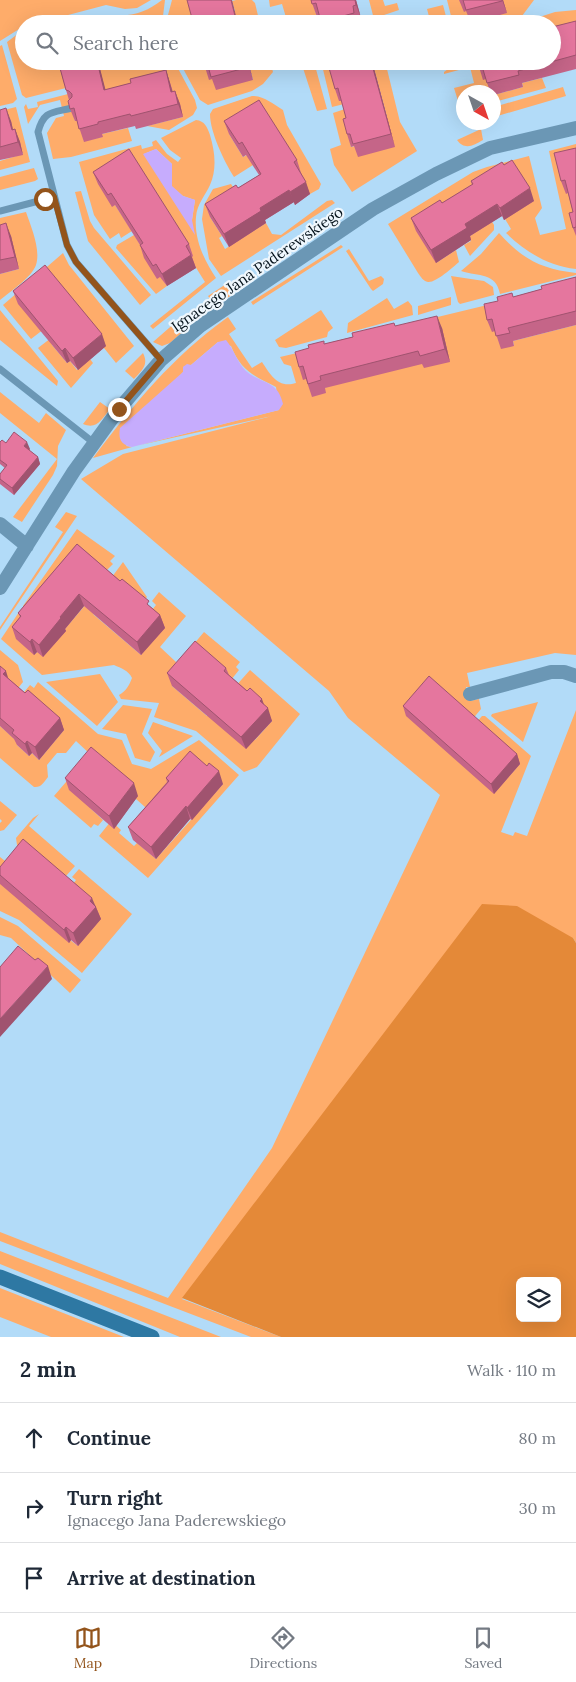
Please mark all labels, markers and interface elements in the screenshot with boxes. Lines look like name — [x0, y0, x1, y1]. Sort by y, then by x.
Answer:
search box — [15, 15, 561, 70]
icon: search — [33, 29, 61, 57]
text: Search here — [73, 31, 179, 55]
north arrow — [456, 85, 501, 130]
route start — [34, 188, 57, 211]
street label: Ignacego Jana Paderewskiego — [167, 202, 347, 336]
route end — [108, 398, 131, 421]
map controls — [516, 1277, 561, 1322]
button: layers — [516, 1277, 561, 1322]
text: 2 min — [20, 1356, 76, 1383]
text: Walk · 110 m — [467, 1360, 556, 1380]
icon: ahead — [20, 1424, 48, 1452]
text: Continue — [67, 1426, 151, 1450]
text: 80 m — [519, 1428, 556, 1448]
text: Turn right — [67, 1486, 163, 1510]
icon: right — [20, 1494, 48, 1522]
text: 30 m — [519, 1498, 556, 1518]
text: Ignacego Jana Paderewskiego — [67, 1510, 286, 1530]
icon: arrive — [20, 1564, 48, 1592]
text: Arrive at destination — [67, 1566, 256, 1590]
tab: Map — [74, 1624, 102, 1672]
tab: Directions — [249, 1624, 317, 1672]
tab: Saved — [464, 1624, 502, 1672]

